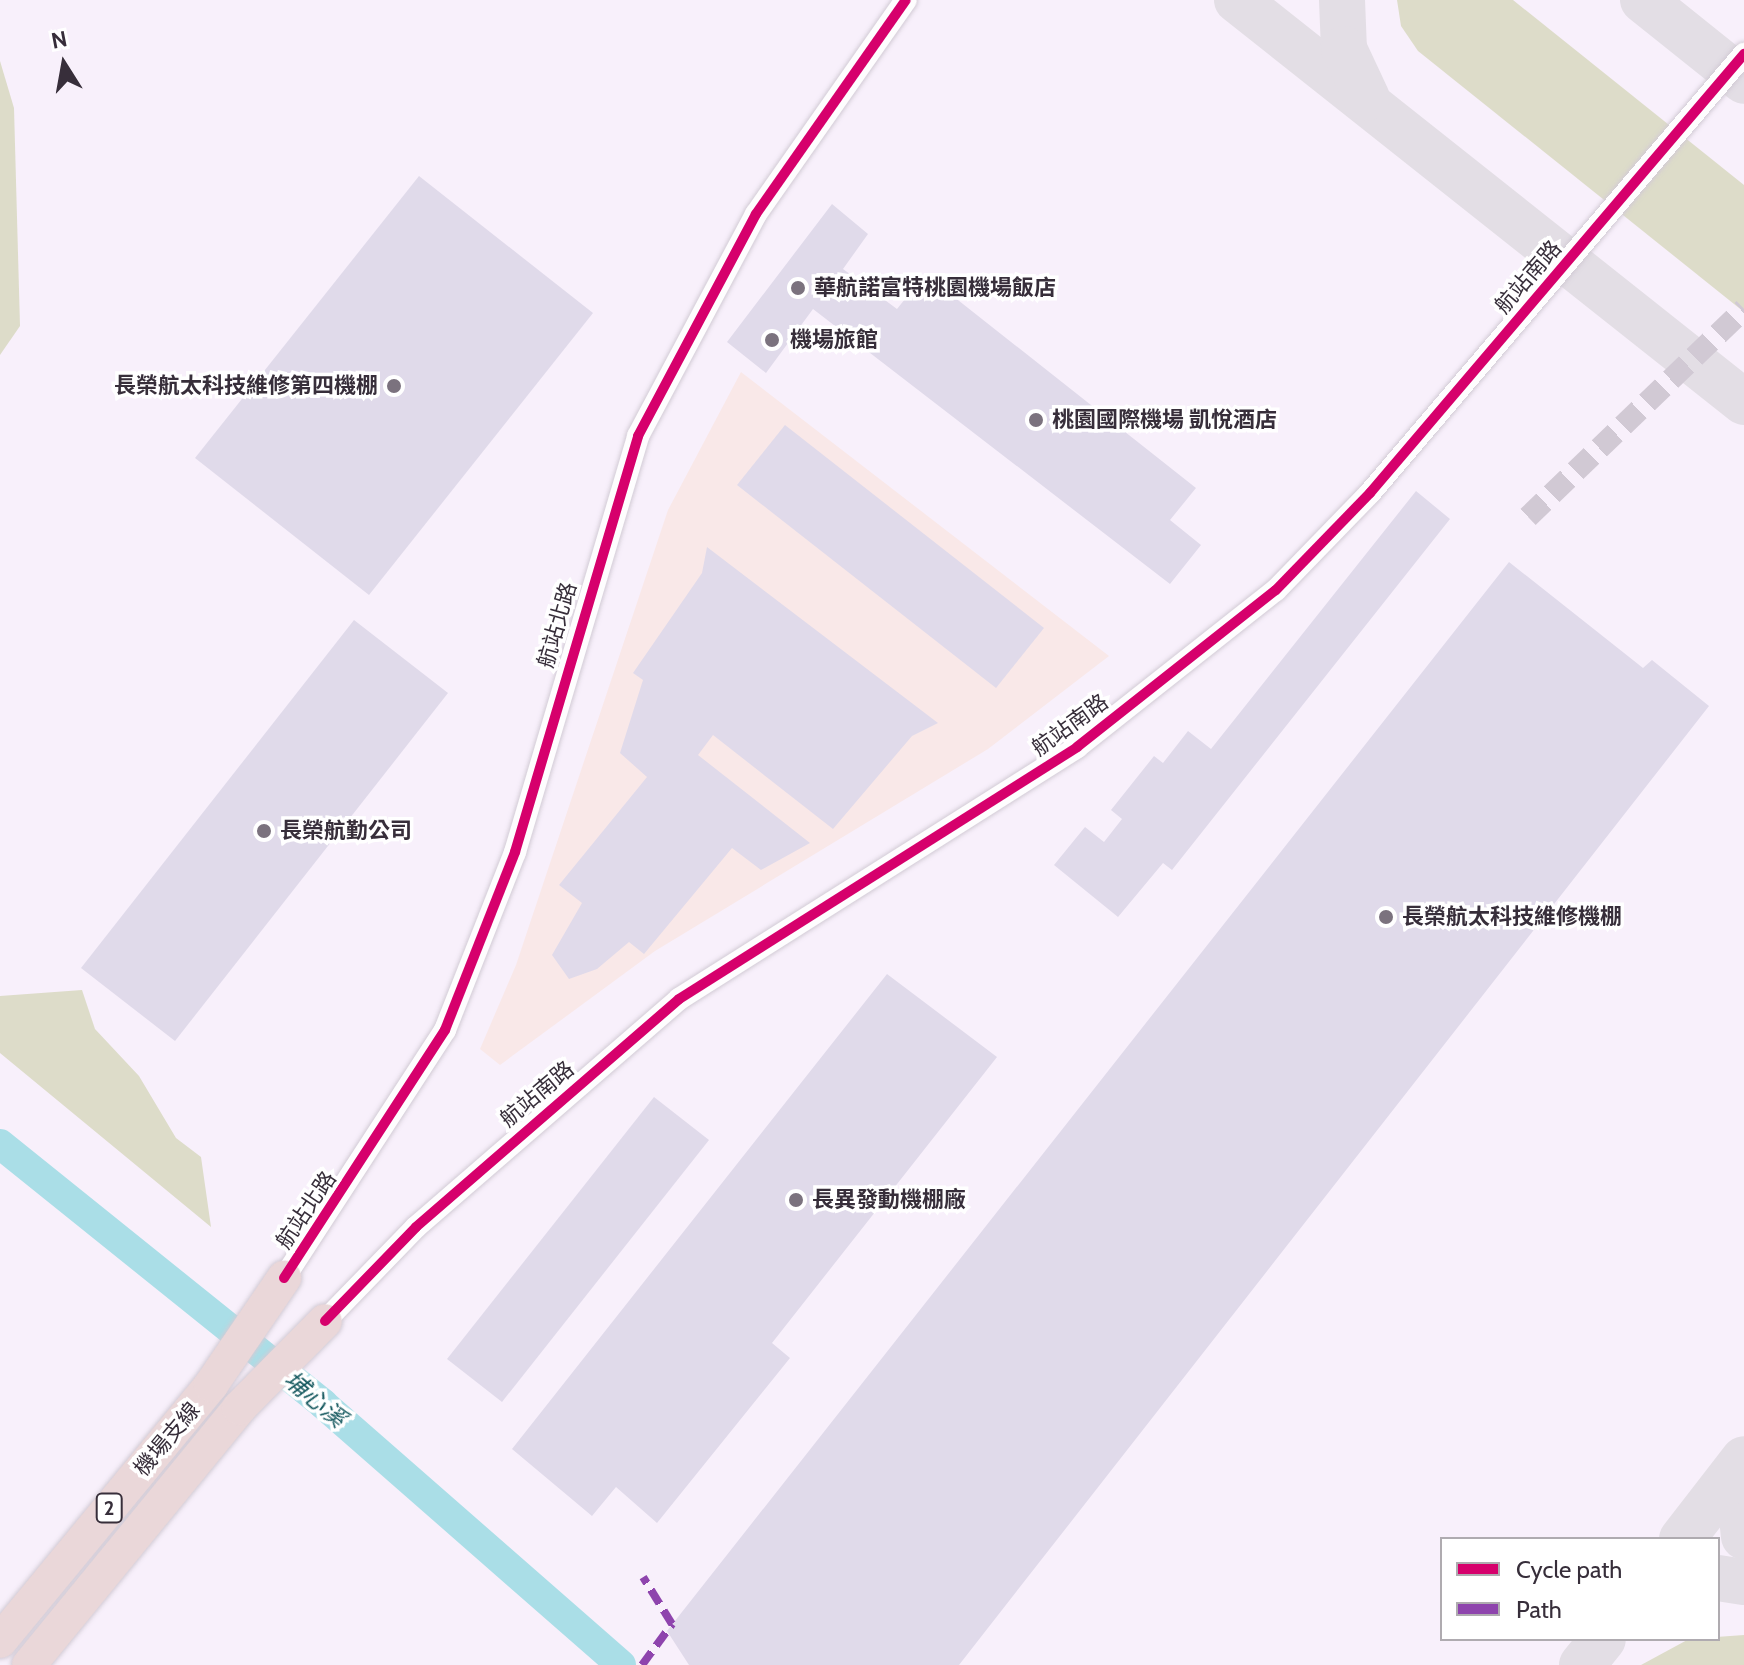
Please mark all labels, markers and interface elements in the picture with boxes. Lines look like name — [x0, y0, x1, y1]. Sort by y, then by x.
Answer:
north arrow — [24, 24, 104, 104]
text: N — [49, 25, 70, 55]
street label: 航站南路 — [1489, 235, 1567, 319]
place label: 華航諾富特桃園機場飯店 — [814, 275, 1056, 301]
marker: 華航諾富特桃園機場飯店 — [789, 279, 807, 297]
place label: 機場旅館 — [790, 327, 878, 353]
marker: 機場旅館 — [761, 329, 783, 351]
place label: 長榮航太科技維修第四機棚 — [114, 373, 378, 399]
marker: 長榮航太科技維修第四機棚 — [385, 377, 403, 395]
place label: 桃園國際機場 凱悅酒店 — [1052, 407, 1277, 433]
marker: 桃園國際機場 凱悅酒店 — [1027, 411, 1045, 429]
street label: 航站北路 — [532, 579, 582, 671]
street label: 航站南路 — [1027, 688, 1113, 762]
place label: 長榮航勤公司 — [280, 818, 412, 844]
marker: 長榮航勤公司 — [255, 822, 273, 840]
place label: 長榮航太科技維修機棚 — [1402, 904, 1622, 930]
marker: 長榮航太科技維修機棚 — [1377, 908, 1395, 926]
street label: 航站南路 — [495, 1056, 579, 1132]
street label: 航站北路 — [270, 1166, 342, 1254]
place label: 長異發動機棚廠 — [812, 1187, 966, 1213]
marker: 長異發動機棚廠 — [787, 1191, 805, 1209]
water label: 埔心溪 — [278, 1365, 352, 1433]
street label: 機場支線 — [129, 1397, 205, 1481]
road number: 2 — [95, 1492, 123, 1524]
legend — [1440, 1537, 1720, 1641]
text: Cycle path — [1516, 1555, 1622, 1584]
text: Path — [1516, 1595, 1562, 1624]

